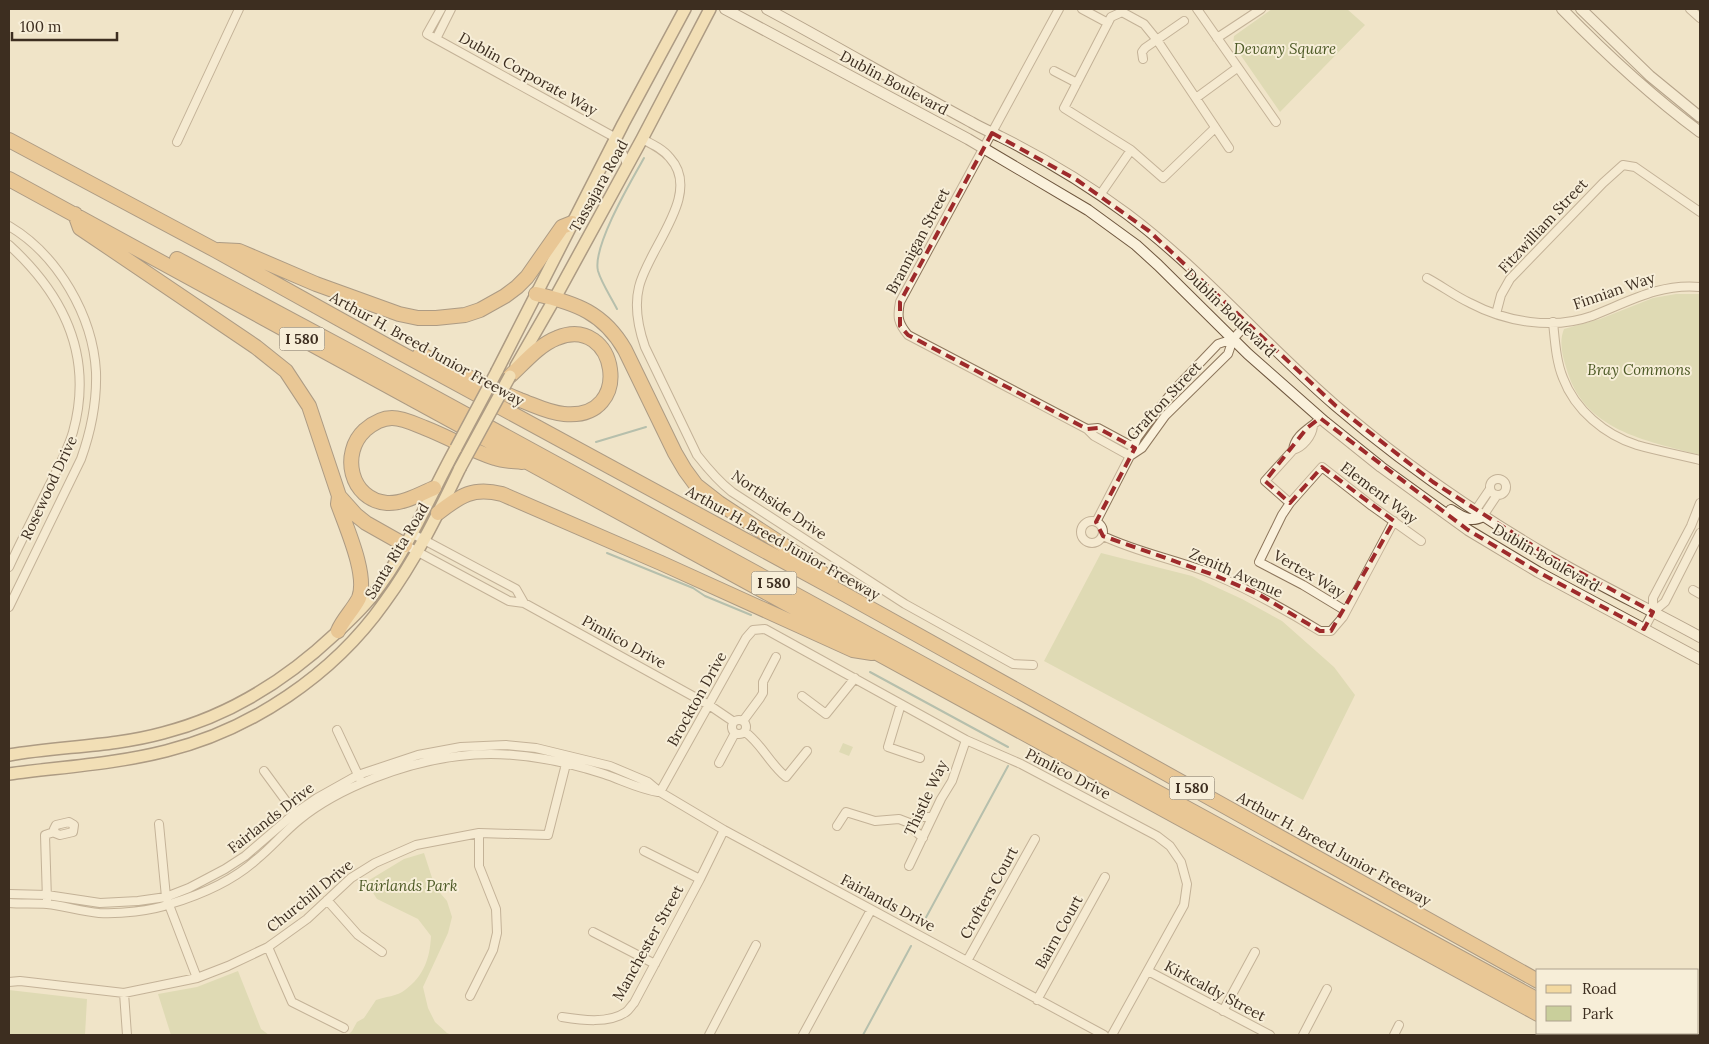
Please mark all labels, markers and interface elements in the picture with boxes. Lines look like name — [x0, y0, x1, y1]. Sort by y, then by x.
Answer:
scale bar — [12, 10, 118, 42]
text: 100 m — [20, 17, 61, 36]
street label: Dublin Corporate Way — [456, 28, 601, 120]
park label: Devany Square — [1234, 39, 1336, 58]
street label: Dublin Boulevard — [837, 46, 952, 119]
street label: Tassajara Road — [565, 136, 632, 235]
street label: Fitzwilliam Street — [1494, 174, 1591, 277]
street label: Brannigan Street — [882, 184, 954, 297]
street label: Dublin Boulevard — [1181, 264, 1280, 361]
street label: Finnian Way — [1570, 268, 1657, 313]
street label: Arthur H. Breed Junior Freeway — [326, 287, 528, 410]
road number: I 580 — [280, 328, 324, 350]
street label: Grafton Street — [1122, 357, 1205, 444]
park label: Bray Commons — [1587, 360, 1691, 379]
street label: Rosewood Drive — [16, 433, 81, 543]
street label: Element Way — [1337, 457, 1422, 528]
street label: Northside Drive — [728, 466, 831, 544]
street label: Arthur H. Breed Junior Freeway — [682, 481, 884, 604]
street label: Santa Rita Road — [360, 499, 433, 602]
street label: Dublin Boulevard — [1490, 519, 1603, 596]
street label: Zenith Avenue — [1186, 543, 1286, 602]
street label: Vertex Way — [1269, 545, 1349, 602]
road number: I 580 — [752, 572, 796, 594]
street label: Pimlico Drive — [579, 611, 670, 672]
street label: Brockton Drive — [663, 648, 730, 750]
street label: Pimlico Drive — [1022, 744, 1114, 803]
street label: Thistle Way — [900, 757, 951, 839]
road number: I 580 — [1170, 776, 1214, 800]
street label: Fairlands Drive — [224, 778, 318, 857]
street label: Arthur H. Breed Junior Freeway — [1233, 787, 1435, 910]
street label: Crofters Court — [955, 843, 1022, 942]
street label: Churchill Drive — [263, 855, 357, 936]
street label: Fairlands Drive — [838, 870, 939, 935]
park label: Fairlands Park — [358, 876, 458, 895]
street label: Manchester Street — [608, 881, 687, 1004]
street label: Bairn Court — [1031, 891, 1087, 972]
street label: Kirkcaldy Street — [1161, 956, 1269, 1025]
legend — [1536, 969, 1699, 1034]
text: Road — [1582, 979, 1617, 998]
text: Park — [1582, 1004, 1613, 1023]

